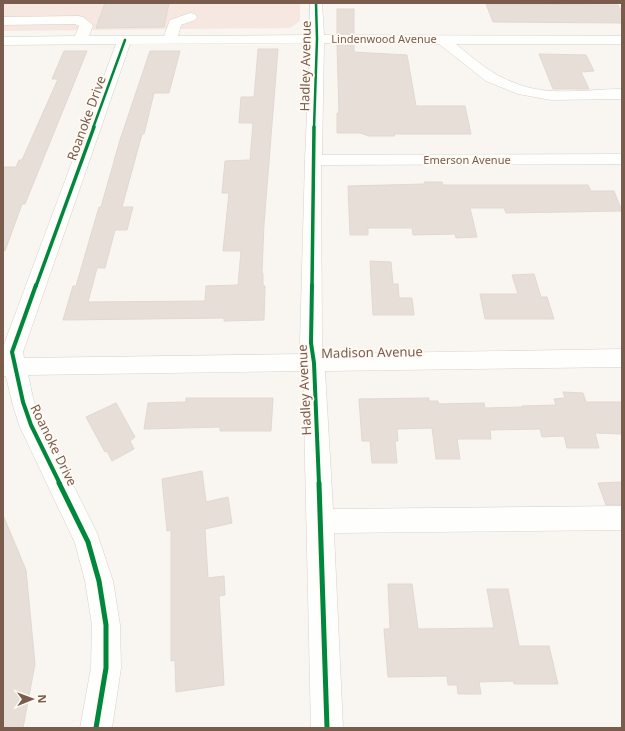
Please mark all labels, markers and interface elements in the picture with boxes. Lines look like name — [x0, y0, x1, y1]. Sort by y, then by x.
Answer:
street label: Hadley Avenue — [295, 20, 315, 112]
street label: Lindenwood Avenue — [331, 31, 437, 46]
street label: Roanoke Drive — [62, 73, 110, 163]
street label: Emerson Avenue — [423, 152, 511, 167]
street label: Madison Avenue — [321, 342, 423, 362]
street label: Hadley Avenue — [293, 344, 315, 436]
street label: Roanoke Drive — [26, 401, 82, 489]
north arrow — [12, 679, 52, 719]
text: N — [35, 694, 50, 703]

